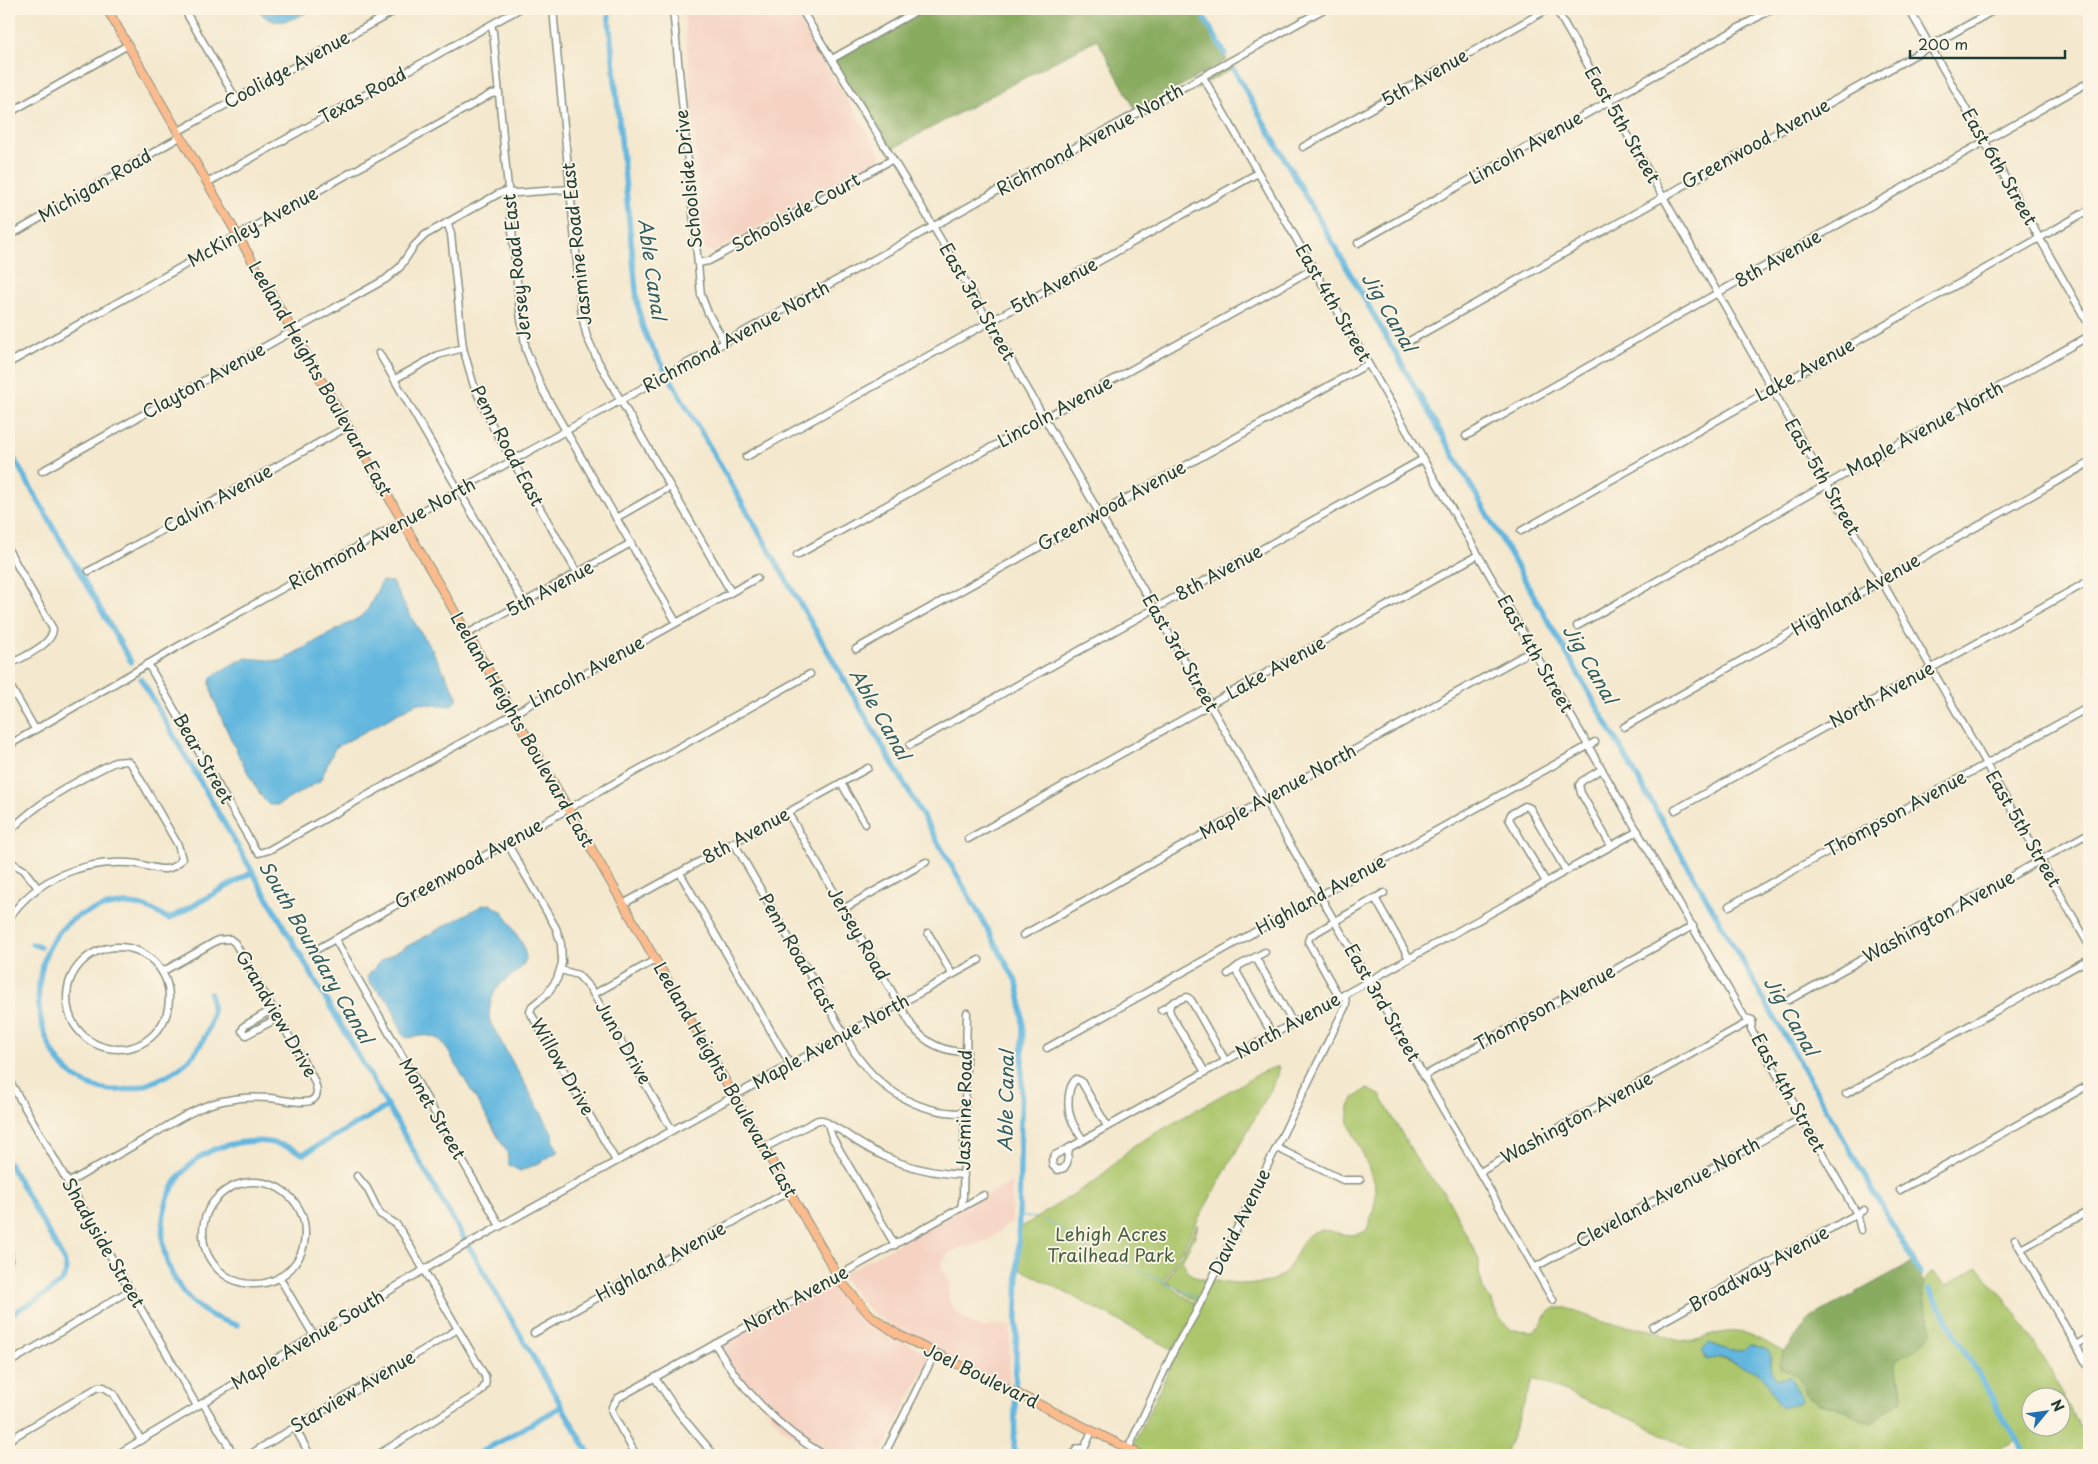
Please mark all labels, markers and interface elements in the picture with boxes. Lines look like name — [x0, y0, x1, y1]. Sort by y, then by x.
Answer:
street label: Coolidge Avenue — [218, 23, 354, 114]
scale bar — [1910, 28, 2066, 60]
text: 200 m — [1918, 32, 1968, 55]
street label: 5th Avenue — [1376, 41, 1473, 112]
street label: Texas Road — [314, 60, 411, 130]
street label: East 5th Street — [1579, 61, 1668, 188]
street label: Richmond Avenue North — [991, 76, 1188, 201]
street label: Greenwood Avenue — [1676, 91, 1835, 195]
street label: Lincoln Avenue — [1463, 103, 1587, 190]
street label: East 6th Street — [1956, 103, 2045, 230]
street label: Schoolside Drive — [667, 108, 708, 250]
street label: Michigan Road — [32, 141, 156, 228]
street label: Jasmine Road East — [554, 161, 597, 327]
street label: Schoolside Court — [726, 165, 864, 258]
street label: McKinley Avenue — [182, 179, 323, 273]
street label: Jersey Road East — [494, 192, 537, 342]
water label: Able Canal — [632, 217, 674, 324]
street label: 8th Avenue — [1729, 222, 1826, 293]
street label: East 3rd Street — [934, 237, 1023, 365]
street label: East 4th Street — [1289, 238, 1379, 366]
street label: 5th Avenue — [1005, 249, 1102, 320]
street label: Leeland Heights Boulevard East — [243, 256, 400, 501]
water label: Jig Canal — [1356, 267, 1425, 359]
street label: Richmond Avenue North — [637, 273, 834, 398]
street label: Lake Avenue — [1750, 330, 1859, 407]
street label: Clayton Avenue — [137, 335, 270, 425]
street label: Lincoln Avenue — [992, 368, 1117, 453]
street label: Maple Avenue North — [1841, 373, 2008, 482]
street label: Penn Road East — [465, 380, 552, 511]
street label: East 5th Street — [1779, 413, 1868, 540]
street label: Greenwood Avenue — [1032, 453, 1191, 557]
street label: Calvin Avenue — [158, 456, 277, 539]
street label: Richmond Avenue North — [283, 470, 480, 595]
street label: 8th Avenue — [1170, 536, 1267, 607]
street label: Highland Avenue — [1786, 546, 1925, 642]
street label: 5th Avenue — [501, 552, 598, 623]
street label: East 3rd Street — [1137, 588, 1226, 716]
street label: East 4th Street — [1491, 589, 1581, 717]
street label: Leeland Heights Boulevard East — [445, 607, 602, 852]
water label: Jig Canal — [1557, 619, 1626, 711]
street label: Lincoln Avenue — [524, 628, 649, 713]
street label: Lake Avenue — [1221, 628, 1330, 705]
street label: North Avenue — [1824, 654, 1939, 734]
water label: Able Canal — [843, 663, 920, 767]
street label: Bear Street — [167, 708, 241, 809]
street label: Maple Avenue North — [1194, 736, 1361, 845]
street label: Thompson Avenue — [1820, 763, 1971, 863]
street label: East 5th Street — [1980, 765, 2069, 892]
street label: 8th Avenue — [697, 799, 794, 870]
street label: Greenwood Avenue — [389, 811, 548, 915]
street label: Highland Avenue — [1250, 847, 1390, 941]
water label: South Boundary Canal — [253, 855, 382, 1050]
street label: Washington Avenue — [1857, 863, 2019, 969]
street label: Jersey Road — [821, 881, 897, 985]
street label: Penn Road East — [753, 888, 843, 1017]
street label: East 3rd Street — [1339, 938, 1428, 1066]
street label: Grandview Drive — [230, 944, 325, 1082]
street label: Leeland Heights Boulevard East — [648, 957, 805, 1202]
street label: Thompson Avenue — [1469, 957, 1620, 1057]
water label: Jig Canal — [1758, 971, 1827, 1063]
street label: North Avenue — [1230, 985, 1345, 1065]
street label: Maple Avenue North — [747, 986, 914, 1095]
street label: Juno Drive — [589, 995, 659, 1089]
street label: Willow Drive — [525, 1013, 602, 1120]
street label: East 4th Street — [1745, 1028, 1833, 1157]
water label: Able Canal — [990, 1047, 1020, 1152]
street label: Jasmine Road — [949, 1049, 978, 1171]
street label: Monet Street — [393, 1052, 473, 1164]
street label: Washington Avenue — [1495, 1064, 1657, 1170]
street label: Cleveland Avenue North — [1570, 1130, 1764, 1254]
street label: David Avenue — [1201, 1163, 1276, 1279]
street label: Shadyside Street — [56, 1172, 153, 1312]
street label: Highland Avenue — [590, 1214, 730, 1308]
street label: Broadway Avenue — [1683, 1218, 1833, 1317]
park label: Lehigh Acres Trailhead Park — [1047, 1220, 1175, 1268]
street label: North Avenue — [738, 1258, 853, 1338]
street label: Maple Avenue South — [225, 1282, 389, 1395]
street label: Joel Boulevard — [919, 1335, 1044, 1414]
street label: Starview Avenue — [285, 1343, 420, 1439]
north arrow — [2020, 1386, 2070, 1436]
text: N — [2046, 1396, 2070, 1415]

